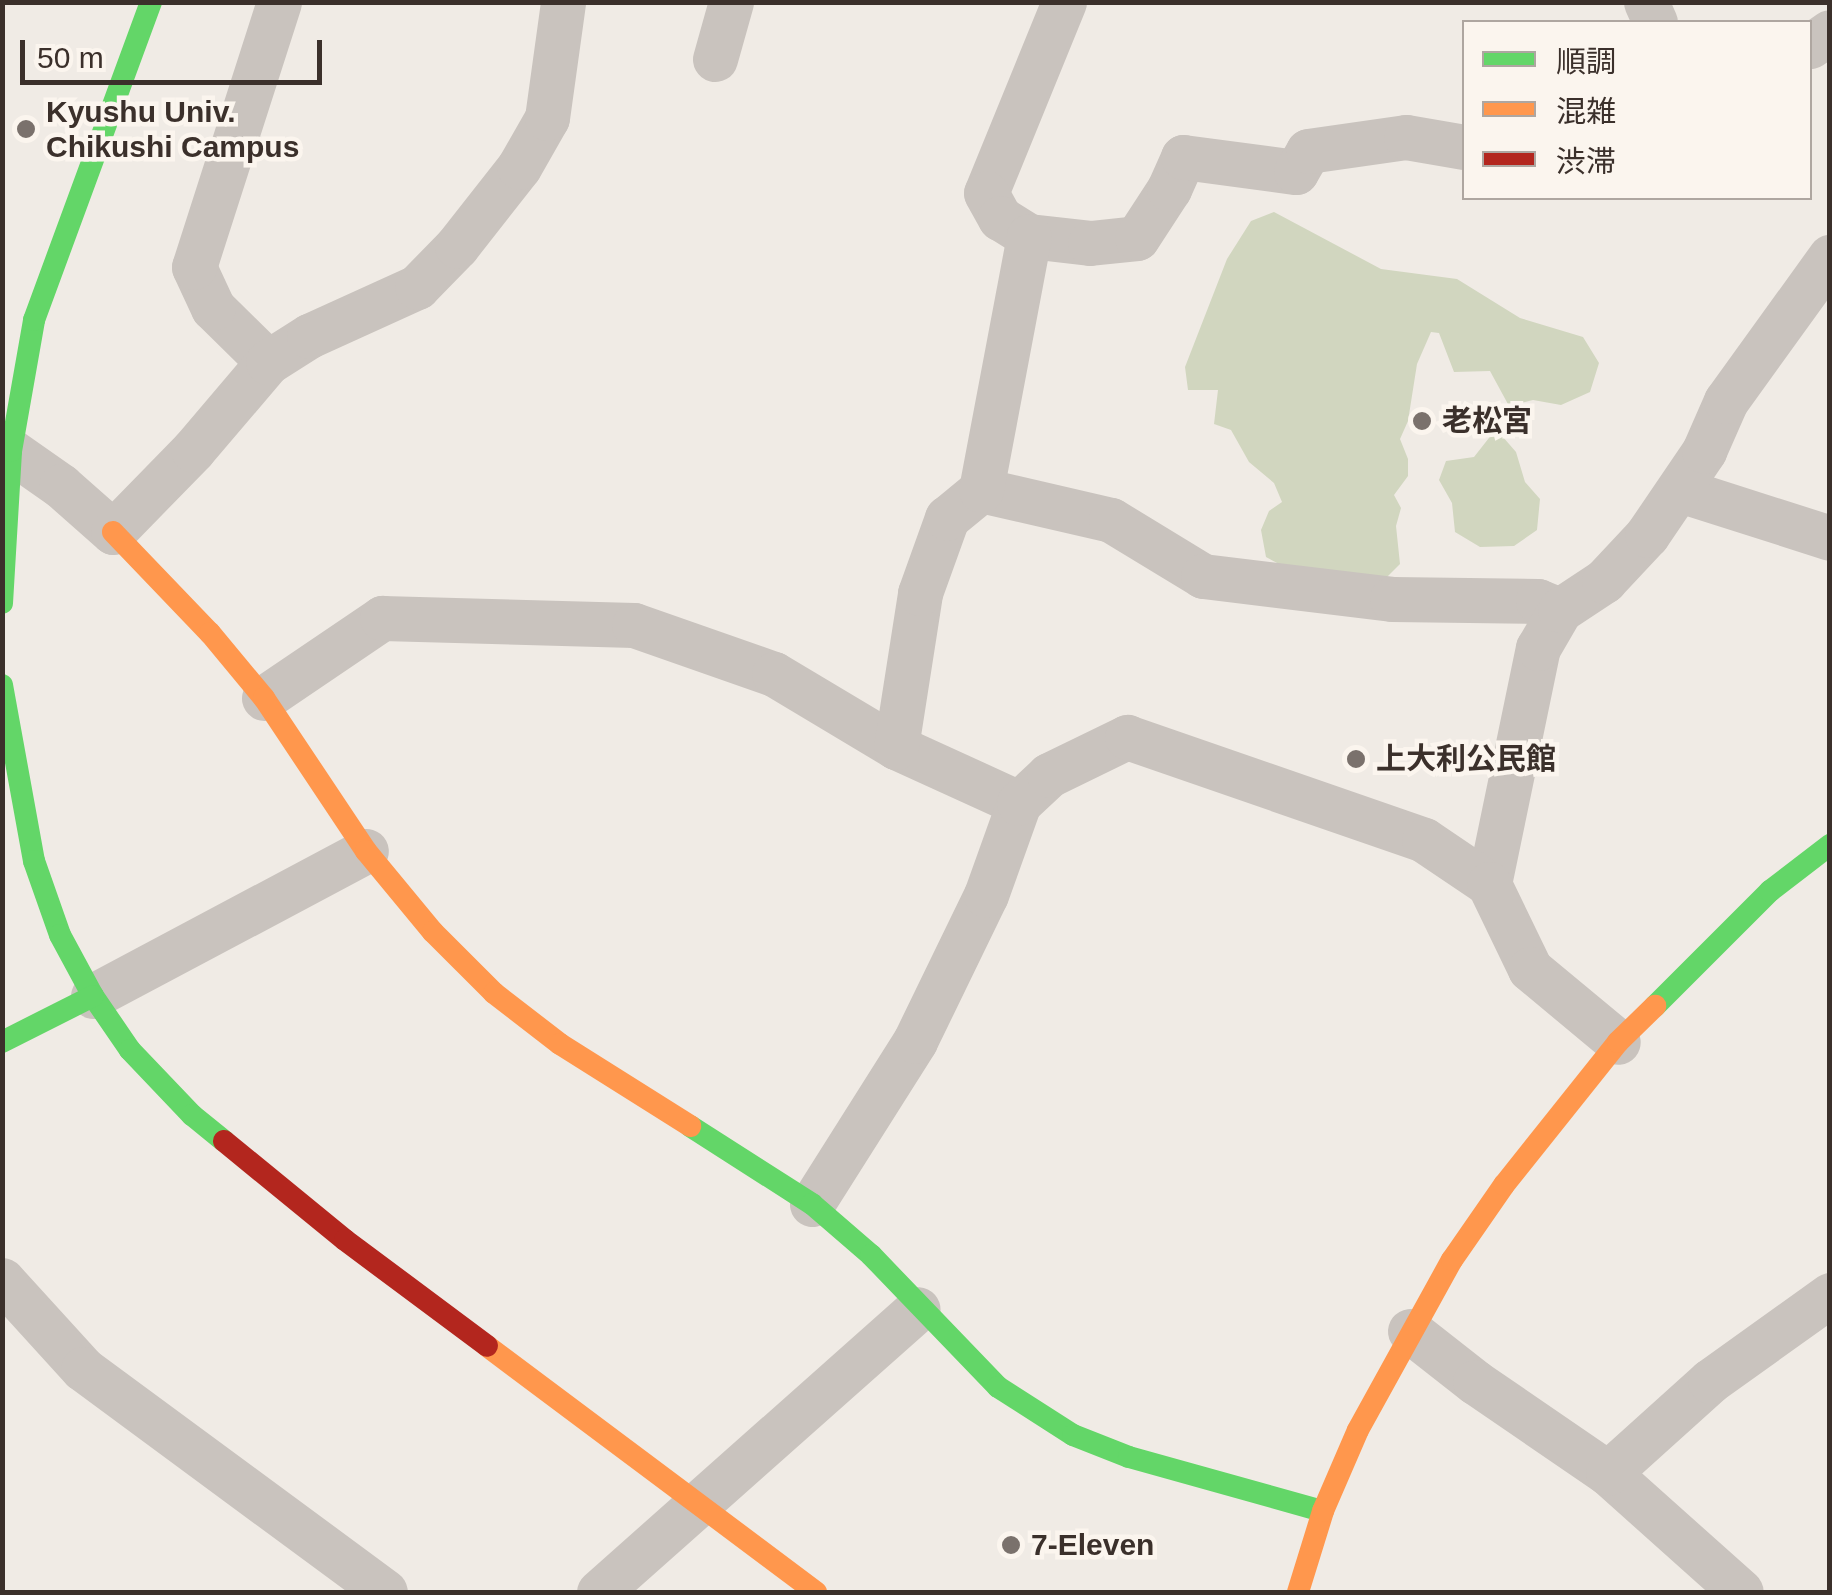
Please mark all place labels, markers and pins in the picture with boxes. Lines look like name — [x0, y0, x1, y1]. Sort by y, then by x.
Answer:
place label: Kyushu Univ. Chikushi Campus — [46, 94, 299, 164]
marker: Kyushu Univ. Chikushi Campus — [15, 118, 37, 140]
place label: 老松宮 — [1442, 403, 1532, 439]
marker: 老松宮 — [1411, 410, 1433, 432]
place label: 上大利公民館 — [1376, 741, 1556, 777]
marker: 上大利公民館 — [1345, 748, 1367, 770]
place label: 7-Eleven — [1031, 1527, 1154, 1563]
marker: 7-Eleven — [1000, 1534, 1022, 1556]

